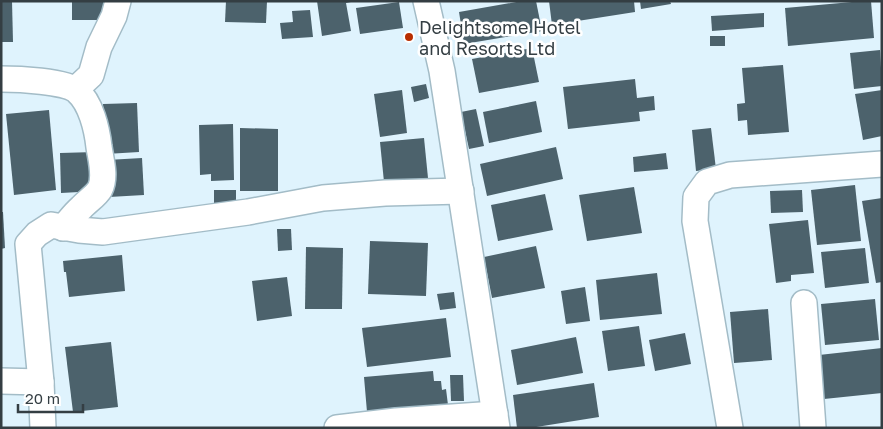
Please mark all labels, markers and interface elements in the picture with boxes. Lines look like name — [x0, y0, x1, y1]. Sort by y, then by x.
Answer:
place label: Delightsome Hotel and Resorts Ltd — [419, 16, 581, 59]
marker: Delightsome Hotel and Resorts Ltd — [403, 31, 415, 43]
scale bar — [18, 382, 82, 414]
text: 20 m — [25, 389, 60, 407]

